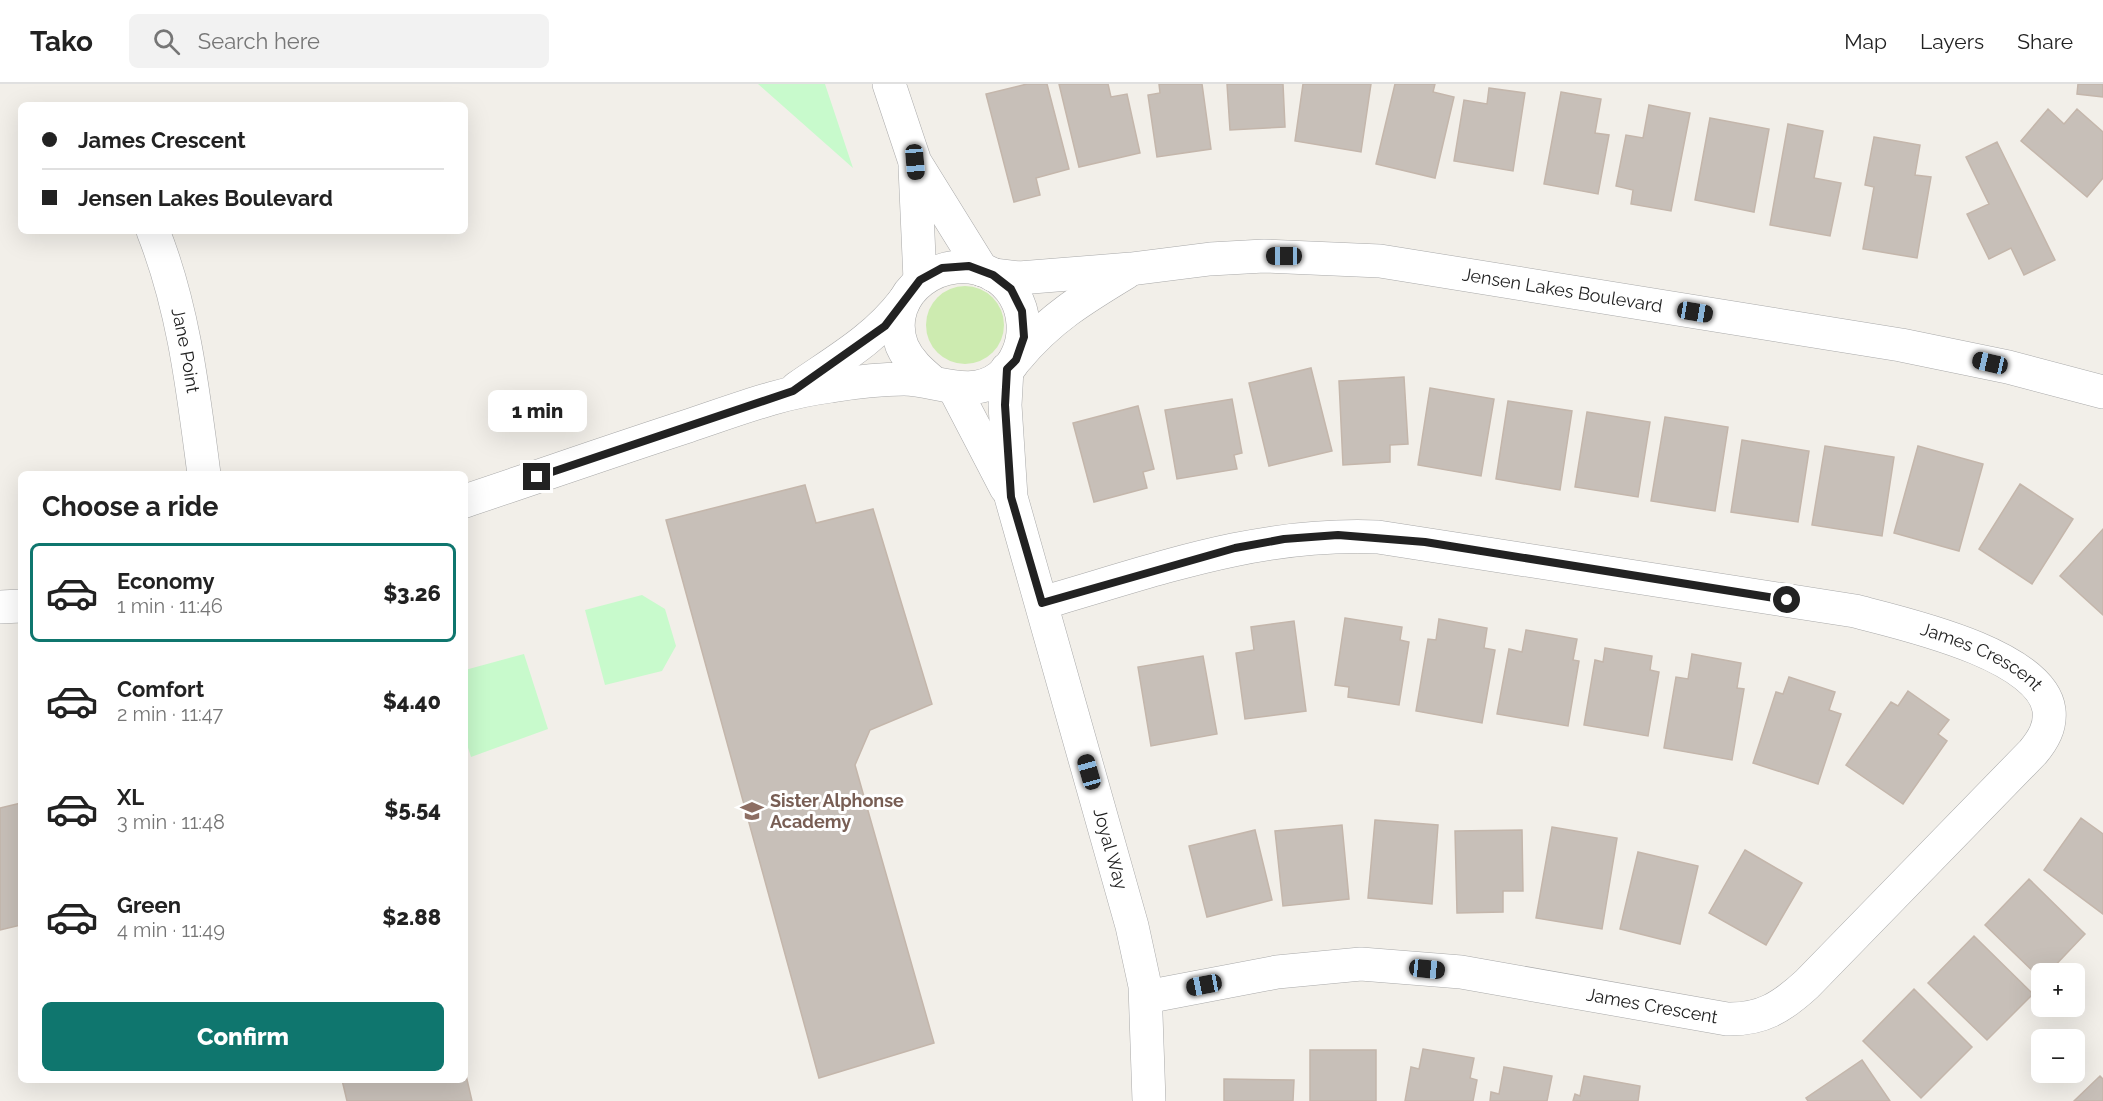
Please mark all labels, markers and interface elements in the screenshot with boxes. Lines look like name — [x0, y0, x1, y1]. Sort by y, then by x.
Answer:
search box — [129, 14, 549, 68]
text: Tako — [30, 25, 93, 58]
icon: search — [150, 25, 183, 58]
text: Search here — [198, 28, 320, 54]
text: Map — [1844, 29, 1887, 54]
text: Layers — [1920, 29, 1984, 54]
text: Share — [2017, 29, 2073, 54]
text: James Crescent — [78, 127, 246, 153]
car — [904, 143, 926, 181]
text: Jensen Lakes Boulevard — [78, 185, 333, 211]
car — [1266, 247, 1302, 265]
street label: Jensen Lakes Boulevard — [1461, 263, 1664, 316]
car — [1676, 300, 1714, 324]
street label: Jane Point — [167, 306, 204, 394]
car — [1970, 350, 2010, 376]
callout: 1 min — [488, 390, 586, 432]
text: 1 min — [512, 399, 563, 423]
route end — [523, 463, 550, 490]
text: Choose a ride — [42, 491, 218, 522]
icon: car — [45, 566, 99, 620]
text: Economy — [117, 568, 215, 594]
text: $3.26 — [383, 580, 441, 606]
route start — [1773, 586, 1800, 613]
text: 1 min · 11:46 — [117, 594, 223, 618]
street label: James Crescent — [1918, 618, 2047, 695]
icon: car — [45, 674, 99, 728]
text: Comfort — [117, 676, 204, 702]
text: $4.40 — [383, 688, 441, 714]
text: 2 min · 11:47 — [117, 702, 223, 726]
car — [1075, 752, 1103, 792]
icon: car — [45, 782, 99, 836]
text: XL — [117, 784, 144, 810]
place label: Sister Alphonse Academy — [770, 790, 904, 832]
text: $5.54 — [384, 796, 441, 822]
school or university icon: Sister Alphonse Academy — [739, 798, 765, 824]
street label: Joyal Way — [1089, 806, 1132, 892]
text: 3 min · 11:48 — [117, 810, 225, 834]
icon: car — [45, 890, 99, 944]
text: Green — [117, 892, 181, 918]
text: $2.88 — [382, 904, 441, 930]
text: 4 min · 11:49 — [117, 918, 225, 942]
car — [1408, 958, 1446, 980]
map controls — [2031, 963, 2085, 1083]
button: + — [2031, 963, 2085, 1017]
car — [1185, 973, 1223, 997]
street label: James Crescent — [1585, 984, 1719, 1027]
button: Confirm — [42, 1002, 444, 1071]
button: − — [2031, 1029, 2085, 1083]

